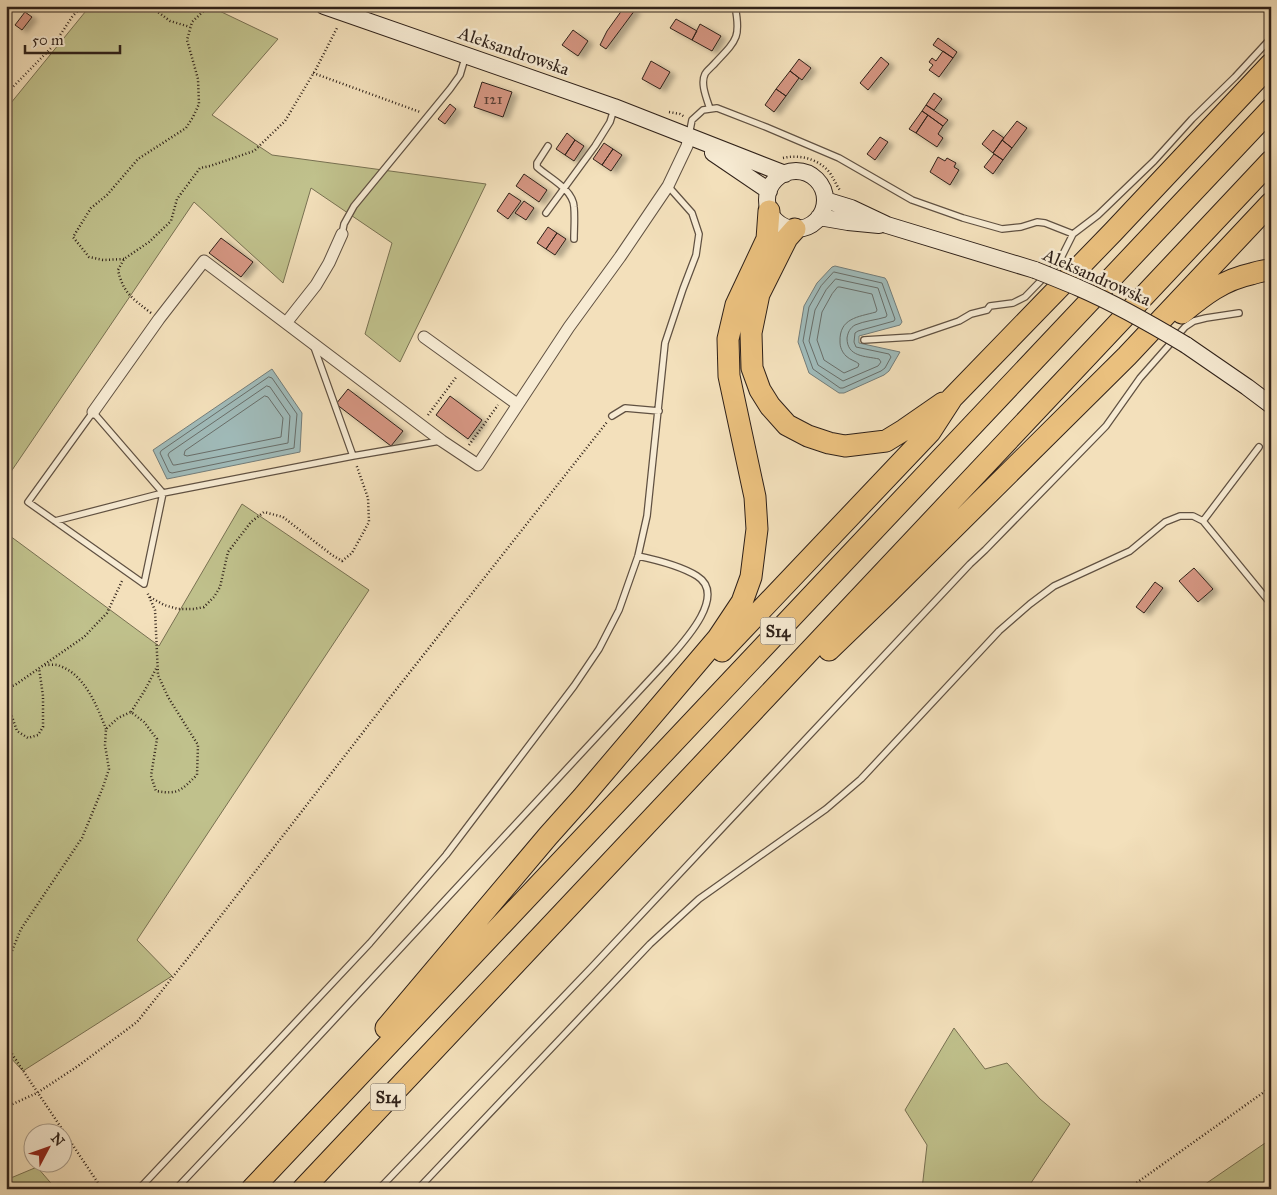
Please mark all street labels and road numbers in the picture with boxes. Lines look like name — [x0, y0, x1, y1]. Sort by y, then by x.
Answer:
street label: Aleksandrowska — [455, 21, 573, 80]
street label: Aleksandrowska — [1039, 243, 1155, 311]
road number: S14 — [760, 618, 796, 644]
road number: S14 — [370, 1084, 406, 1110]

